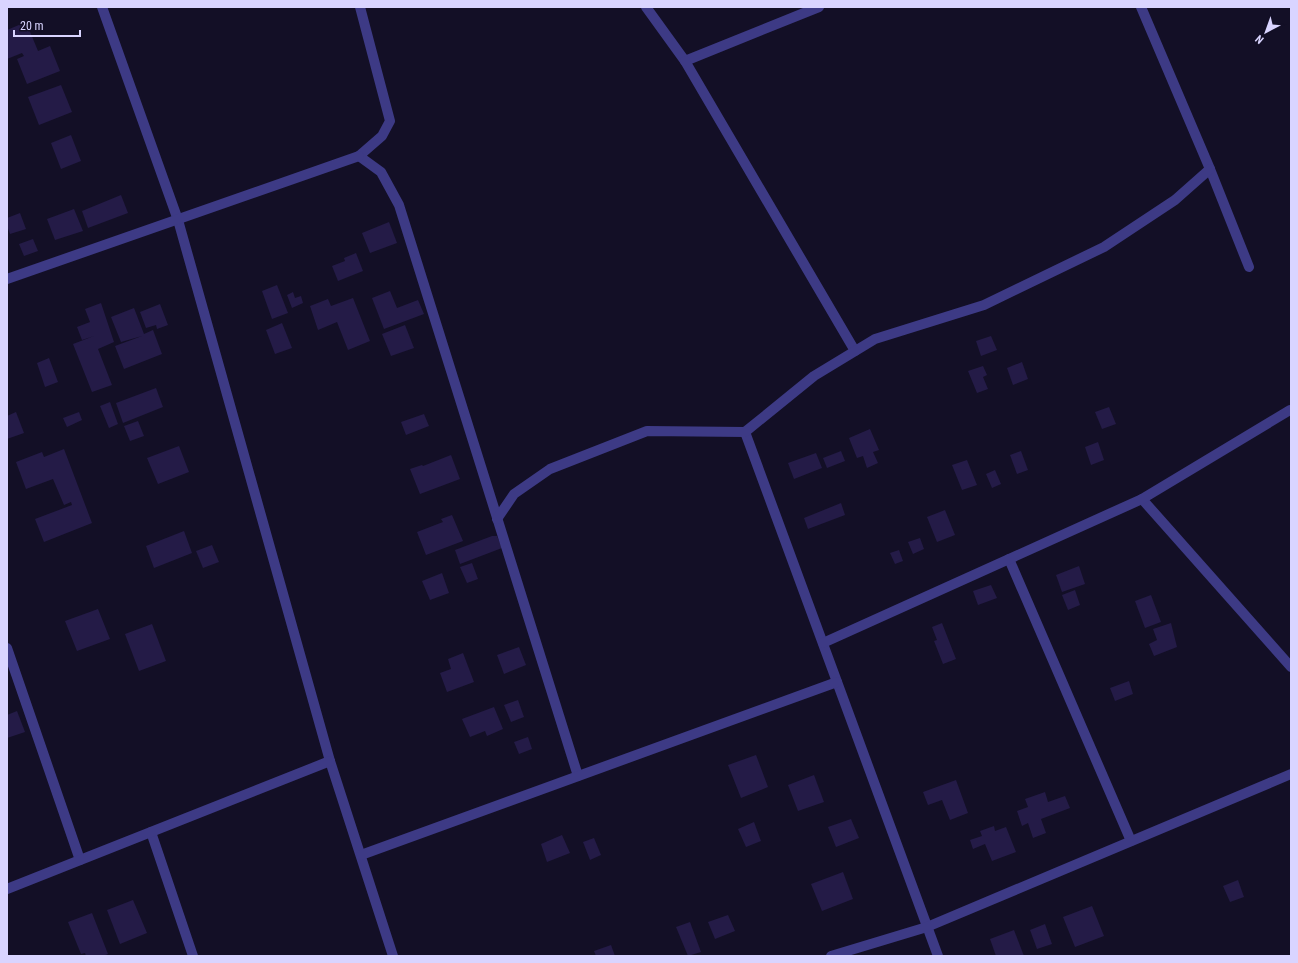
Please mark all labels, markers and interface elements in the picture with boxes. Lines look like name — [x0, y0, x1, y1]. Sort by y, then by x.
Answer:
scale bar — [14, 12, 80, 38]
north arrow — [1246, 12, 1286, 52]
text: 20 m — [20, 19, 44, 33]
text: N — [1253, 32, 1267, 46]

